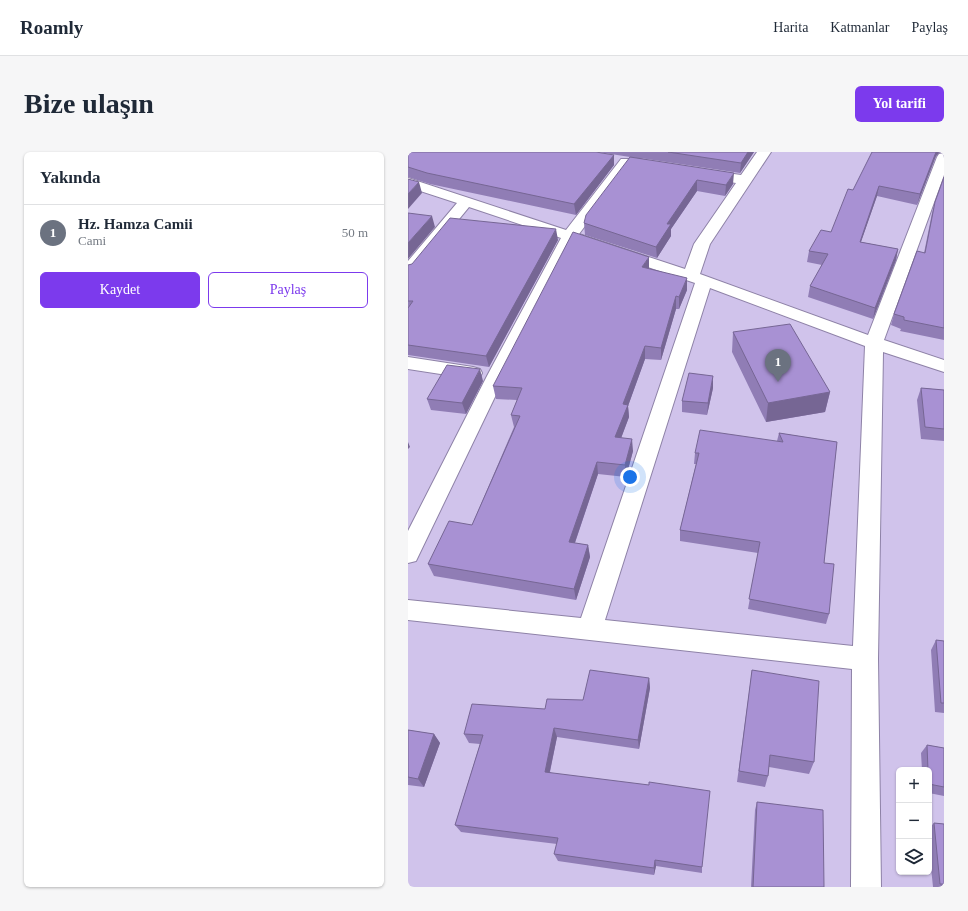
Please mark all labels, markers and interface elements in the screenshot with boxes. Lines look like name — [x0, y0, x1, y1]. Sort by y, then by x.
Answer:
text: Roamly — [20, 17, 83, 38]
text: Harita — [773, 20, 808, 35]
text: Katmanlar — [830, 20, 889, 35]
text: Paylaş — [911, 20, 948, 35]
button: Yol tarifi — [855, 86, 944, 122]
text: Bize ulaşın — [24, 88, 154, 119]
text: Yakında — [40, 168, 100, 187]
text: Hz. Hamza Camii — [78, 216, 193, 232]
text: 1 — [50, 225, 56, 240]
text: 50 m — [342, 225, 368, 240]
text: Cami — [78, 233, 106, 248]
button: Kaydet — [40, 272, 200, 308]
button: Paylaş — [208, 272, 368, 308]
pin: 1 — [765, 349, 791, 382]
your location — [620, 467, 640, 487]
map controls — [896, 767, 932, 875]
button: + — [896, 767, 932, 803]
button: − — [896, 803, 932, 839]
button: layers — [896, 839, 932, 875]

